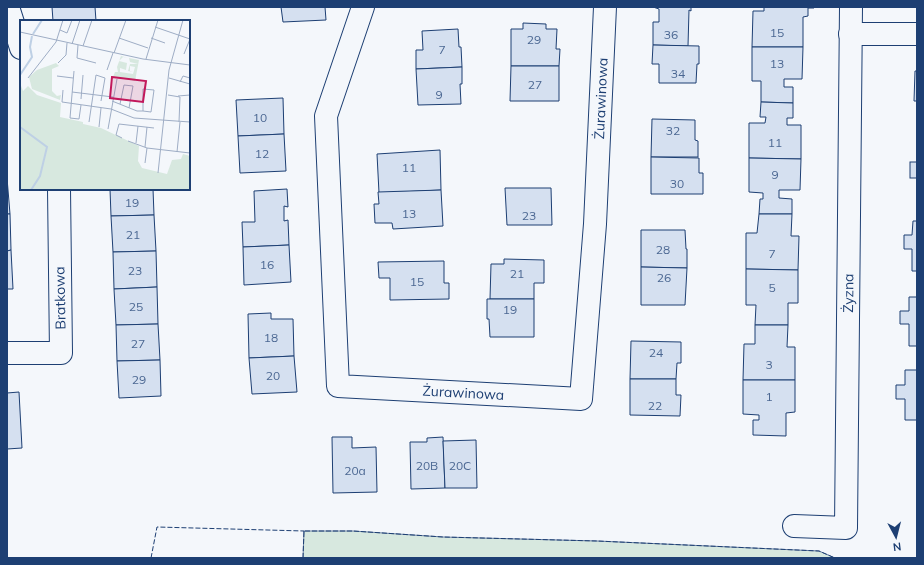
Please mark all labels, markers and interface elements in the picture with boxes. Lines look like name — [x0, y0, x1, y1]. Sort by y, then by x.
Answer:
inset map — [20, 20, 190, 190]
house number: 15 — [770, 25, 784, 40]
house number: 36 — [664, 27, 678, 42]
house number: 29 — [527, 32, 541, 47]
house number: 7 — [438, 42, 446, 57]
house number: 13 — [770, 56, 784, 71]
street label: Żurawinowa — [590, 57, 612, 140]
house number: 34 — [671, 66, 685, 81]
house number: 27 — [528, 77, 542, 92]
house number: 9 — [435, 87, 443, 102]
house number: 10 — [253, 110, 267, 125]
house number: 32 — [666, 123, 680, 138]
house number: 11 — [768, 135, 782, 150]
house number: 12 — [255, 146, 269, 161]
house number: 11 — [402, 160, 416, 175]
house number: 9 — [771, 167, 779, 182]
house number: 30 — [670, 176, 684, 191]
house number: 19 — [125, 195, 139, 210]
house number: 13 — [402, 206, 416, 221]
house number: 23 — [522, 208, 536, 223]
house number: 21 — [126, 227, 140, 242]
house number: 28 — [656, 242, 670, 257]
house number: 7 — [768, 246, 776, 261]
house number: 16 — [260, 257, 274, 272]
house number: 23 — [128, 263, 142, 278]
street label: Bratkowa — [50, 266, 70, 330]
house number: 21 — [510, 266, 524, 281]
house number: 26 — [657, 270, 671, 285]
street label: Żyzna — [839, 273, 857, 313]
house number: 15 — [410, 274, 424, 289]
house number: 5 — [768, 280, 776, 295]
house number: 25 — [129, 299, 143, 314]
house number: 19 — [503, 302, 517, 317]
house number: 18 — [264, 330, 278, 345]
house number: 27 — [131, 336, 145, 351]
house number: 24 — [649, 345, 663, 360]
house number: 3 — [765, 357, 773, 372]
house number: 20 — [266, 368, 280, 383]
house number: 29 — [132, 372, 146, 387]
street label: Żurawinowa — [422, 382, 505, 404]
house number: 1 — [765, 389, 773, 404]
house number: 22 — [648, 398, 662, 413]
house number: 20B — [416, 458, 438, 473]
house number: 20C — [449, 458, 471, 473]
house number: 20a — [344, 463, 366, 478]
north arrow — [876, 517, 916, 557]
text: N — [892, 539, 902, 554]

